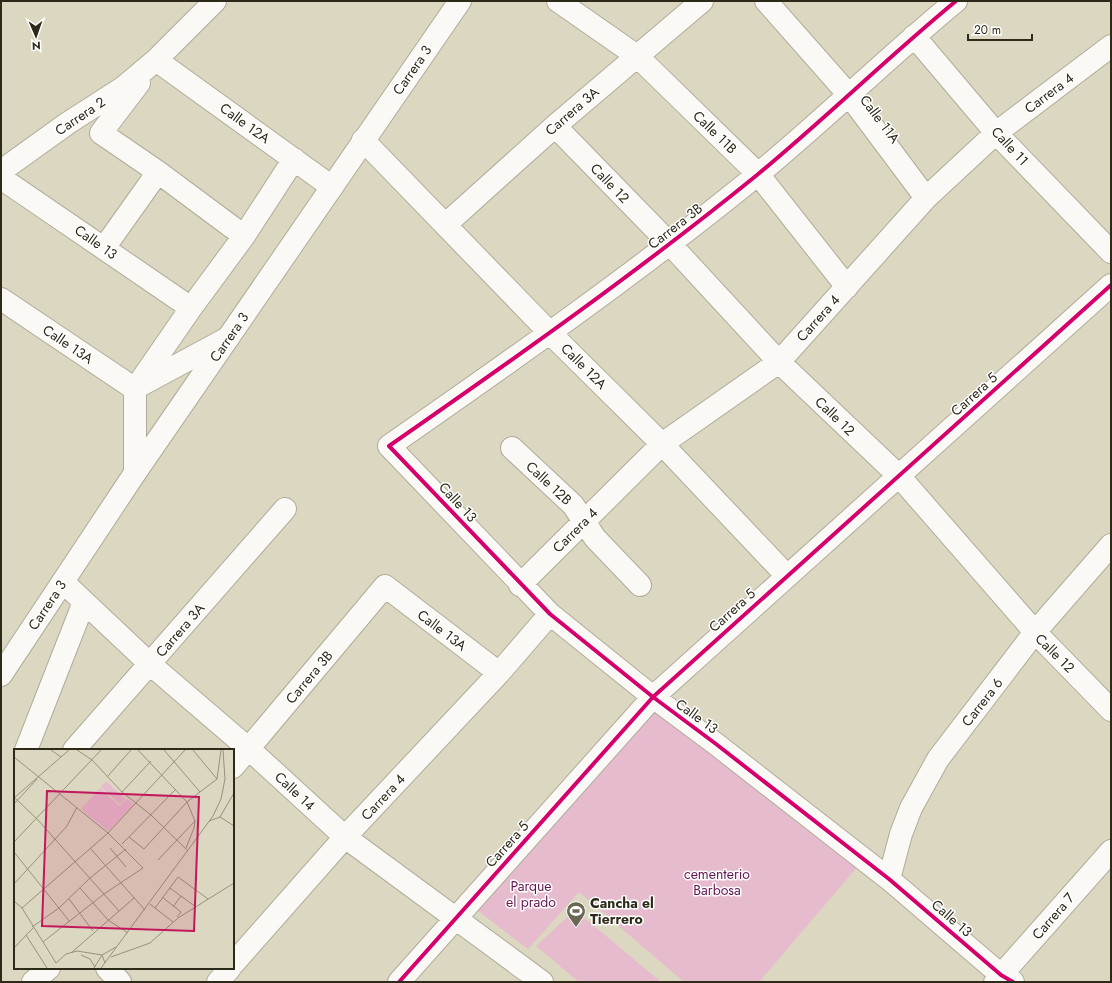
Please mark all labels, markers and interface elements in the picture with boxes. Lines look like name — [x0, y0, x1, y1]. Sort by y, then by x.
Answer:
north arrow — [16, 16, 56, 56]
scale bar — [968, 16, 1032, 42]
text: 20 m — [974, 21, 1001, 39]
text: N — [32, 38, 41, 54]
street label: Carrera 3 — [388, 41, 437, 99]
street label: Carrera 4 — [1020, 68, 1078, 118]
street label: Carrera 3A — [541, 82, 604, 140]
street label: Calle 11A — [855, 91, 905, 148]
street label: Carrera 2 — [51, 92, 109, 140]
street label: Calle 12A — [216, 98, 275, 148]
street label: Calle 11B — [688, 106, 742, 158]
street label: Calle 11 — [987, 122, 1033, 170]
street label: Calle 12 — [586, 159, 634, 207]
street label: Carrera 3B — [644, 198, 707, 254]
street label: Calle 13 — [71, 220, 122, 264]
street label: Carrera 4 — [792, 290, 844, 346]
street label: Carrera 3 — [205, 308, 254, 366]
street label: Calle 13A — [39, 320, 98, 369]
street label: Calle 12A — [557, 339, 612, 394]
street label: Carrera 5 — [946, 368, 1002, 420]
street label: Calle 12 — [811, 392, 859, 440]
street label: Calle 12B — [522, 456, 577, 510]
street label: Calle 13 — [434, 478, 482, 527]
street label: Carrera 4 — [548, 503, 602, 557]
street label: Carrera 3 — [23, 576, 71, 634]
street label: Carrera 5 — [704, 584, 760, 636]
street label: Carrera 3A — [151, 598, 209, 661]
street label: Calle 13A — [413, 605, 471, 656]
street label: Calle 12 — [1031, 629, 1079, 677]
street label: Carrera 3B — [281, 646, 337, 708]
street label: Carrera 6 — [957, 673, 1007, 731]
street label: Calle 13 — [672, 694, 723, 738]
inset map — [14, 749, 234, 969]
street label: Calle 14 — [270, 767, 320, 815]
street label: Carrera 4 — [356, 769, 410, 825]
street label: Carrera 5 — [481, 816, 533, 872]
park label: cementerio Barbosa — [684, 864, 750, 900]
park label: Parque el prado — [506, 876, 556, 912]
street label: Carrera 7 — [1027, 888, 1079, 944]
place label: Cancha el Tierrero — [590, 893, 654, 929]
street label: Calle 13 — [927, 895, 977, 942]
sports icon: Cancha el Tierrero — [565, 900, 587, 928]

